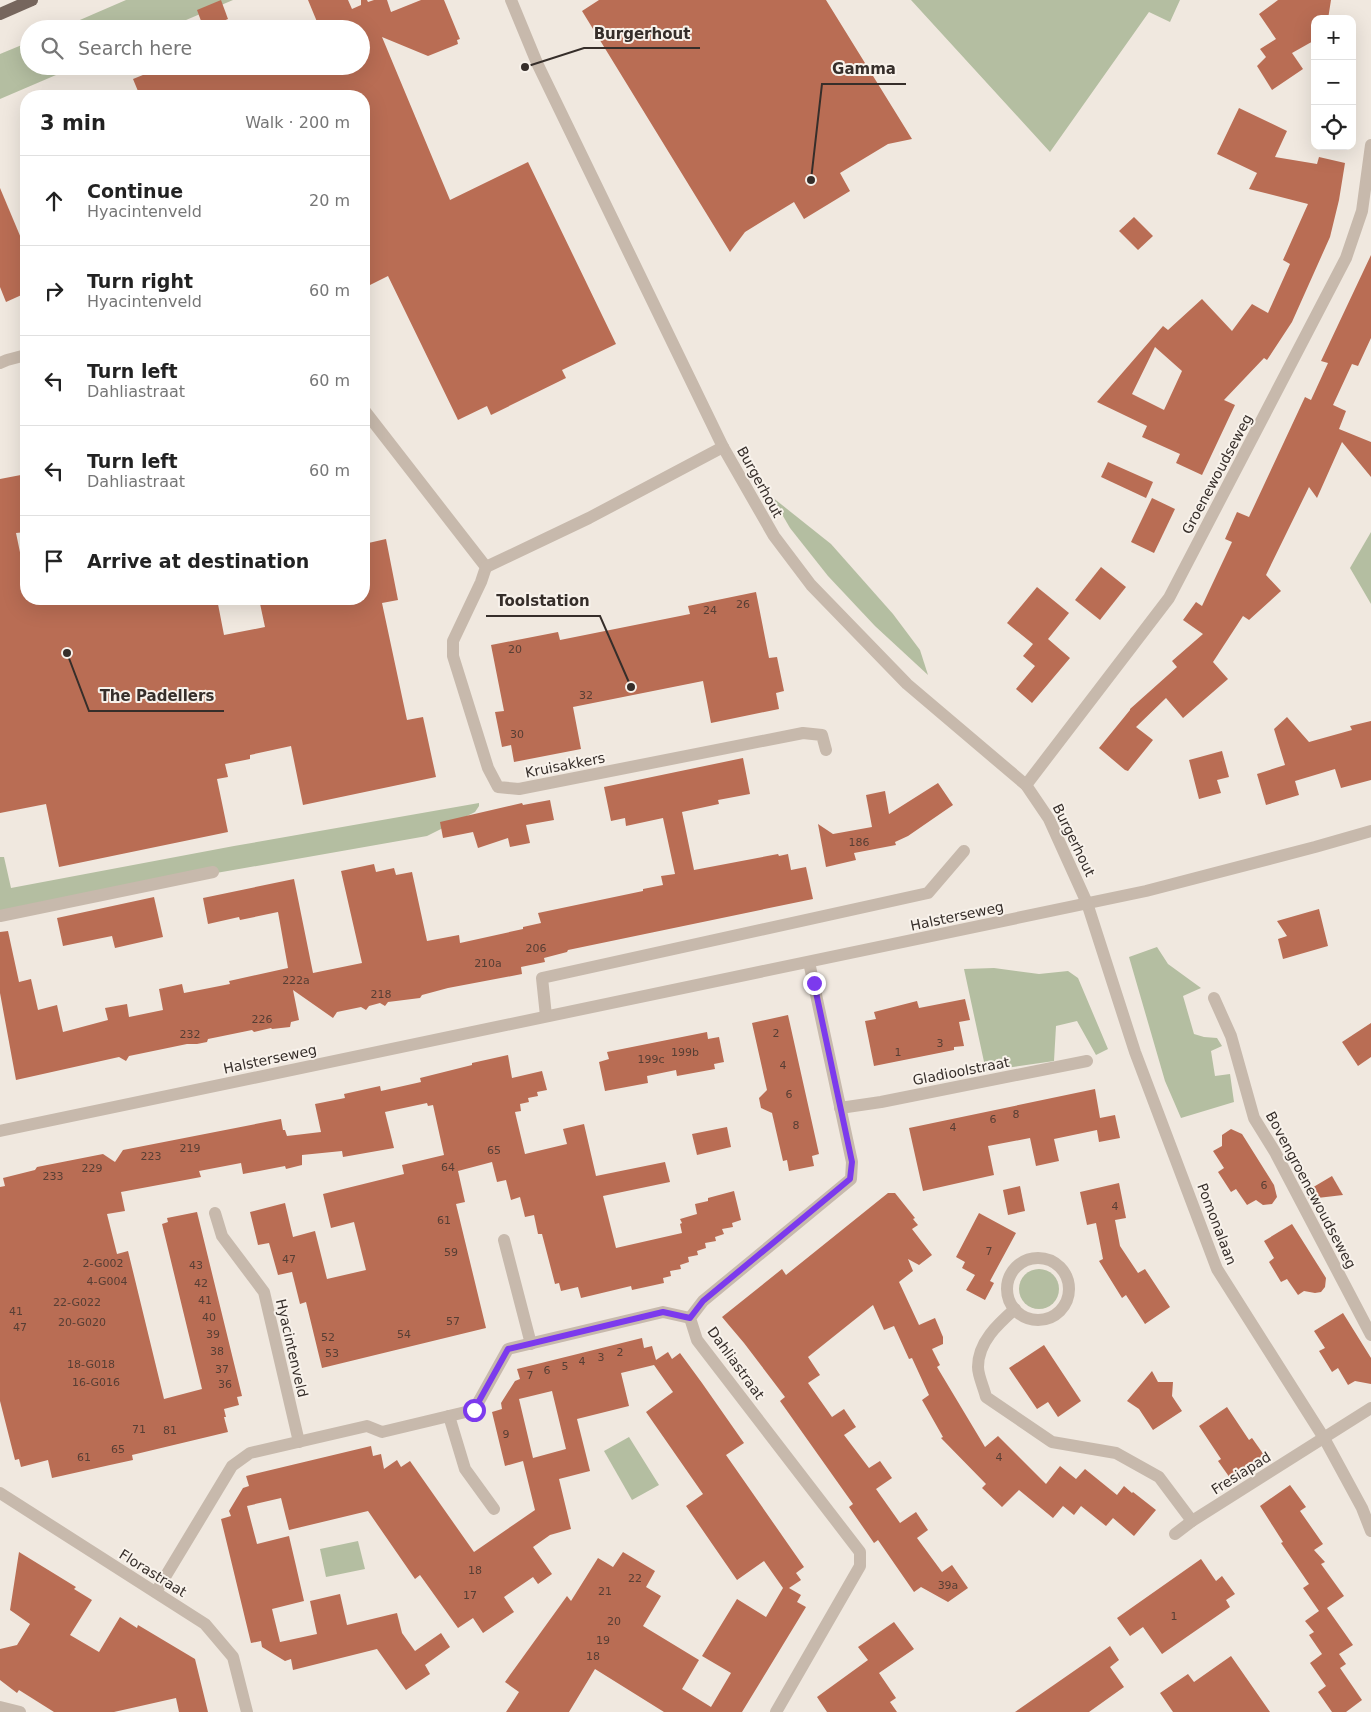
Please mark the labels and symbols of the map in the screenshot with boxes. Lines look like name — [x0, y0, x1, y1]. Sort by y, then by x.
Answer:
callout: Burgerhout — [584, 18, 700, 48]
text: Burgerhout — [594, 25, 690, 43]
callout: Gamma — [822, 54, 906, 84]
text: Gamma — [832, 60, 896, 78]
street label: Groenewoudseweg — [1179, 411, 1255, 537]
street label: Burgerhout — [734, 444, 786, 521]
callout: Toolstation — [486, 586, 600, 616]
text: Toolstation — [496, 592, 590, 610]
house number: 26 — [736, 598, 750, 611]
house number: 24 — [703, 604, 717, 617]
house number: 20 — [508, 643, 522, 656]
callout: The Padellers — [89, 681, 224, 711]
text: The Padellers — [100, 687, 214, 705]
house number: 32 — [579, 689, 593, 702]
house number: 30 — [510, 728, 524, 741]
street label: Kruisakkers — [524, 749, 606, 781]
street label: Burgerhout — [1050, 801, 1099, 879]
house number: 186 — [849, 836, 870, 849]
street label: Halsterseweg — [909, 898, 1005, 934]
house number: 206 — [526, 942, 547, 955]
house number: 210a — [474, 957, 502, 970]
route end — [803, 972, 826, 995]
house number: 222a — [282, 974, 310, 987]
house number: 218 — [371, 988, 392, 1001]
house number: 226 — [252, 1013, 273, 1026]
house number: 2 — [773, 1027, 780, 1040]
house number: 232 — [180, 1028, 201, 1041]
house number: 3 — [937, 1037, 944, 1050]
street label: Halsterseweg — [222, 1041, 318, 1077]
house number: 199b — [671, 1046, 699, 1059]
house number: 1 — [895, 1046, 902, 1059]
house number: 199c — [637, 1053, 665, 1066]
street label: Gladioolstraat — [911, 1054, 1011, 1088]
house number: 4 — [780, 1059, 787, 1072]
house number: 6 — [786, 1088, 793, 1101]
house number: 8 — [1013, 1108, 1020, 1121]
street label: Bovengroenewoudseweg — [1263, 1109, 1359, 1271]
house number: 6 — [990, 1113, 997, 1126]
house number: 8 — [793, 1119, 800, 1132]
house number: 4 — [950, 1121, 957, 1134]
house number: 219 — [180, 1142, 201, 1155]
house number: 65 — [487, 1144, 501, 1157]
house number: 223 — [141, 1150, 162, 1163]
house number: 64 — [441, 1161, 455, 1174]
house number: 229 — [82, 1162, 103, 1175]
house number: 233 — [43, 1170, 64, 1183]
house number: 6 — [1261, 1179, 1268, 1192]
street label: Pomonalaan — [1194, 1181, 1240, 1267]
house number: 4 — [1112, 1200, 1119, 1213]
house number: 61 — [437, 1214, 451, 1227]
house number: 7 — [986, 1245, 993, 1258]
house number: 59 — [444, 1246, 458, 1259]
house number: 47 — [282, 1253, 296, 1266]
house number: 2-G002 — [83, 1257, 123, 1270]
house number: 43 — [189, 1259, 203, 1272]
house number: 4-G004 — [87, 1275, 127, 1288]
house number: 42 — [194, 1277, 208, 1290]
house number: 41 — [198, 1294, 212, 1307]
house number: 22-G022 — [53, 1296, 101, 1309]
street label: Hyacintenveld — [273, 1297, 311, 1399]
house number: 41 — [9, 1305, 23, 1318]
house number: 40 — [202, 1311, 216, 1324]
house number: 57 — [446, 1315, 460, 1328]
house number: 20-G020 — [58, 1316, 106, 1329]
house number: 47 — [13, 1321, 27, 1334]
street label: Dahliastraat — [704, 1324, 768, 1403]
house number: 39 — [206, 1328, 220, 1341]
house number: 54 — [397, 1328, 411, 1341]
house number: 52 — [321, 1331, 335, 1344]
house number: 38 — [210, 1345, 224, 1358]
house number: 2 — [617, 1346, 624, 1359]
house number: 53 — [325, 1347, 339, 1360]
house number: 3 — [598, 1351, 605, 1364]
house number: 4 — [579, 1355, 586, 1368]
house number: 18-G018 — [67, 1358, 115, 1371]
house number: 5 — [562, 1360, 569, 1373]
house number: 37 — [215, 1363, 229, 1376]
house number: 6 — [544, 1364, 551, 1377]
house number: 7 — [527, 1369, 534, 1382]
house number: 16-G016 — [72, 1376, 120, 1389]
house number: 36 — [218, 1378, 232, 1391]
route start — [463, 1399, 486, 1422]
house number: 71 — [132, 1423, 146, 1436]
house number: 81 — [163, 1424, 177, 1437]
house number: 9 — [503, 1428, 510, 1441]
house number: 65 — [111, 1443, 125, 1456]
street label: Fresiapad — [1208, 1448, 1274, 1498]
house number: 61 — [77, 1451, 91, 1464]
house number: 4 — [996, 1451, 1003, 1464]
street label: Florastraat — [117, 1546, 190, 1600]
house number: 18 — [468, 1564, 482, 1577]
house number: 22 — [628, 1572, 642, 1585]
house number: 39a — [938, 1579, 958, 1592]
house number: 21 — [598, 1585, 612, 1598]
house number: 17 — [463, 1589, 477, 1602]
house number: 1 — [1171, 1610, 1178, 1623]
house number: 20 — [607, 1615, 621, 1628]
house number: 19 — [596, 1634, 610, 1647]
house number: 18 — [586, 1650, 600, 1663]

